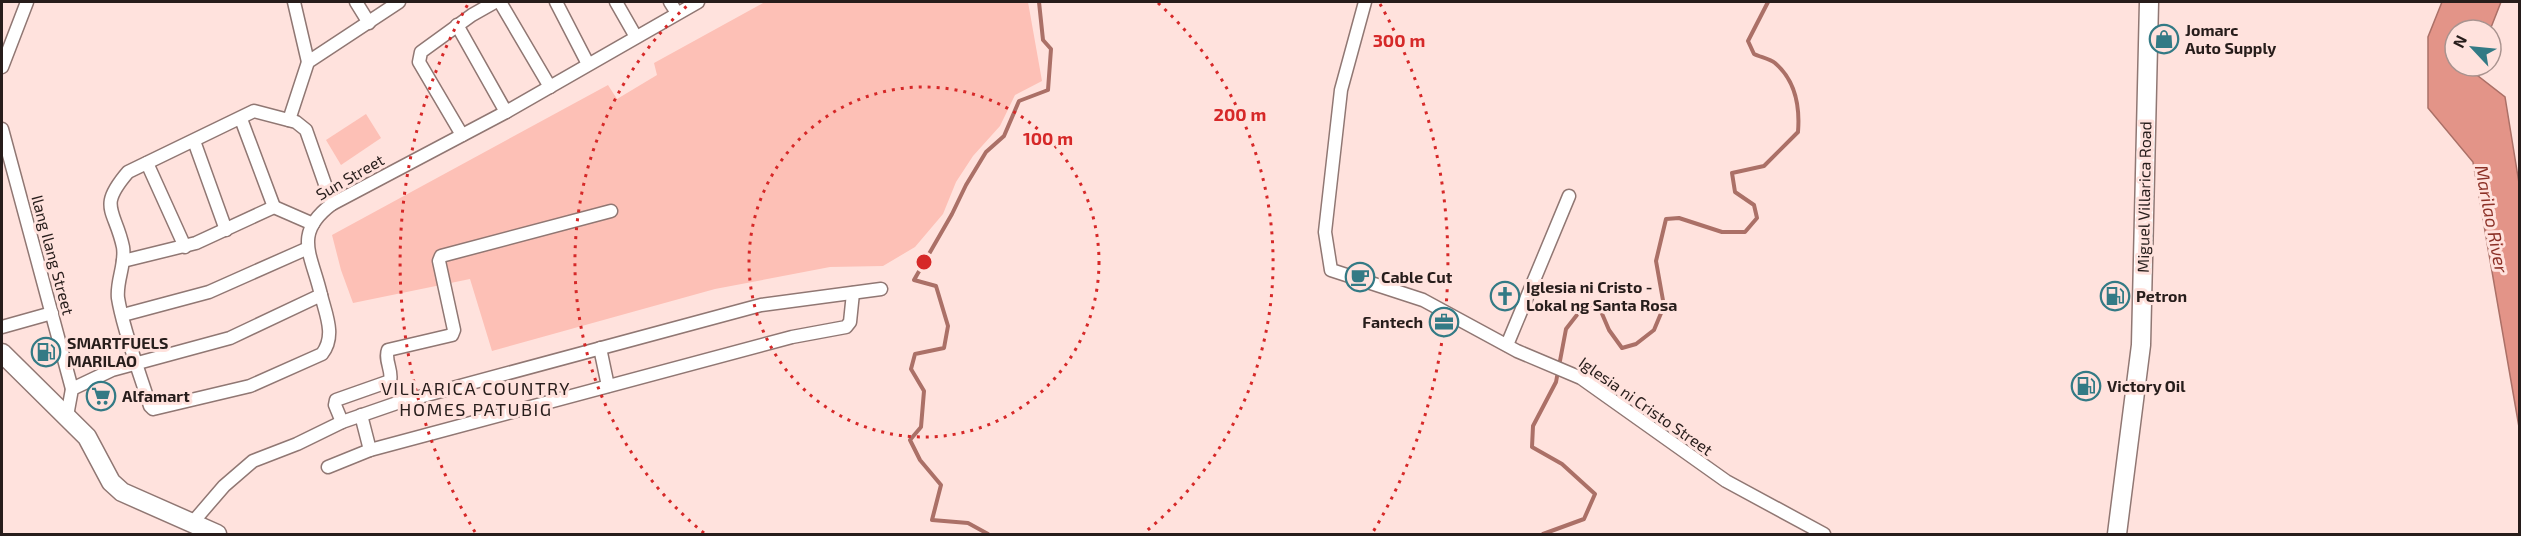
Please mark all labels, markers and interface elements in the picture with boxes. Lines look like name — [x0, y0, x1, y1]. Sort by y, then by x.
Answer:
north arrow — [2443, 18, 2503, 78]
place label: Jomarc Auto Supply — [2185, 20, 2276, 58]
shop icon: Jomarc Auto Supply — [2148, 23, 2180, 55]
text: 300 m — [1373, 29, 1425, 51]
text: N — [2448, 32, 2470, 51]
text: 200 m — [1214, 103, 1266, 125]
street label: Miguel Villarica Road — [2133, 121, 2154, 273]
text: 100 m — [1023, 127, 1073, 149]
street label: Sun Street — [312, 149, 387, 204]
water label: Marilao River — [2471, 163, 2513, 275]
street label: Ilang Ilang Street — [28, 193, 79, 317]
centre of rings — [914, 252, 934, 272]
cafe icon: Cable Cut — [1344, 261, 1376, 293]
place label: Cable Cut — [1381, 267, 1453, 286]
place label: Iglesia ni Cristo - Lokal ng Santa Rosa — [1526, 277, 1677, 314]
church icon: Iglesia ni Cristo - Lokal ng Santa Rosa — [1489, 280, 1521, 312]
fuel station icon: Petron — [2099, 280, 2131, 312]
place label: Petron — [2136, 286, 2187, 305]
office icon: Fantech — [1428, 306, 1460, 338]
place label: Fantech — [1362, 312, 1423, 331]
place label: SMARTFUELS MARILAO — [67, 333, 168, 370]
fuel station icon: SMARTFUELS MARILAO — [30, 336, 62, 368]
street label: Iglesia ni Cristo Street — [1576, 352, 1717, 459]
fuel station icon: Victory Oil — [2070, 370, 2102, 402]
place label: Victory Oil — [2107, 376, 2186, 396]
district label: VILLARICA COUNTRY HOMES PATUBIG — [381, 377, 571, 420]
supermarket icon: Alfamart — [85, 380, 117, 412]
place label: Alfamart — [122, 386, 190, 405]

